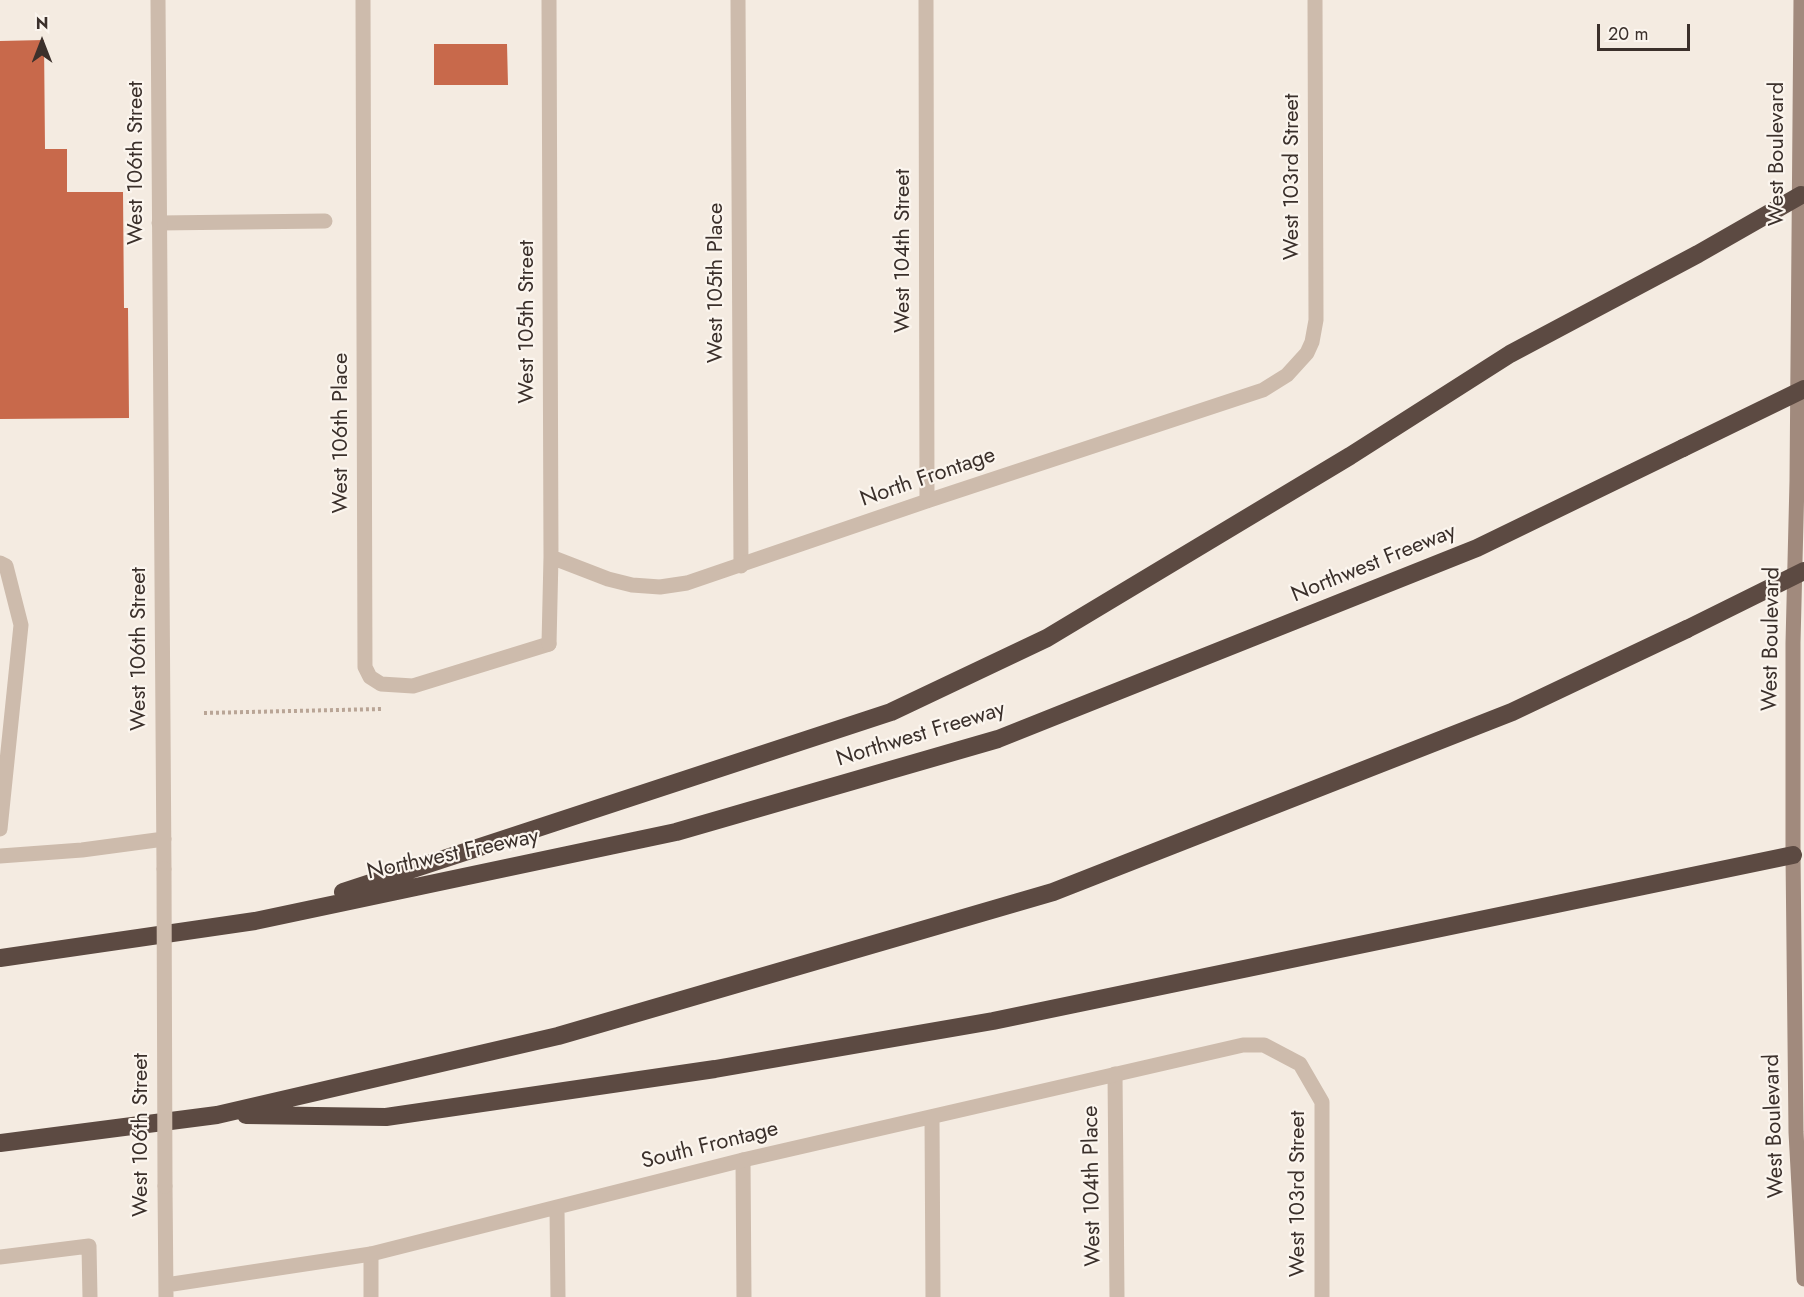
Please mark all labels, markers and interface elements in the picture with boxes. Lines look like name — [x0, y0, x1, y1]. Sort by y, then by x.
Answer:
north arrow — [12, 12, 72, 72]
text: N — [36, 12, 48, 35]
scale bar — [1600, 12, 1693, 50]
text: 20 m — [1608, 21, 1648, 47]
street label: West 106th Street — [124, 81, 150, 245]
street label: West Boulevard — [1765, 82, 1791, 226]
street label: West 103rd Street — [1280, 94, 1306, 260]
street label: West 104th Street — [891, 169, 917, 333]
street label: West 105th Place — [704, 203, 730, 363]
street label: West 105th Street — [515, 240, 541, 404]
street label: West 106th Place — [329, 353, 355, 513]
street label: North Frontage — [857, 443, 999, 513]
street label: Northwest Freeway — [1288, 519, 1460, 609]
street label: West 106th Street — [127, 567, 153, 731]
street label: West Boulevard — [1758, 567, 1786, 711]
street label: Northwest Freeway — [833, 697, 1009, 773]
street label: Northwest Freeway — [365, 824, 541, 886]
street label: West 106th Street — [129, 1053, 155, 1217]
street label: West Boulevard — [1759, 1053, 1791, 1199]
street label: West 104th Place — [1078, 1105, 1108, 1267]
street label: West 103rd Street — [1286, 1111, 1312, 1277]
street label: South Frontage — [639, 1116, 781, 1176]

